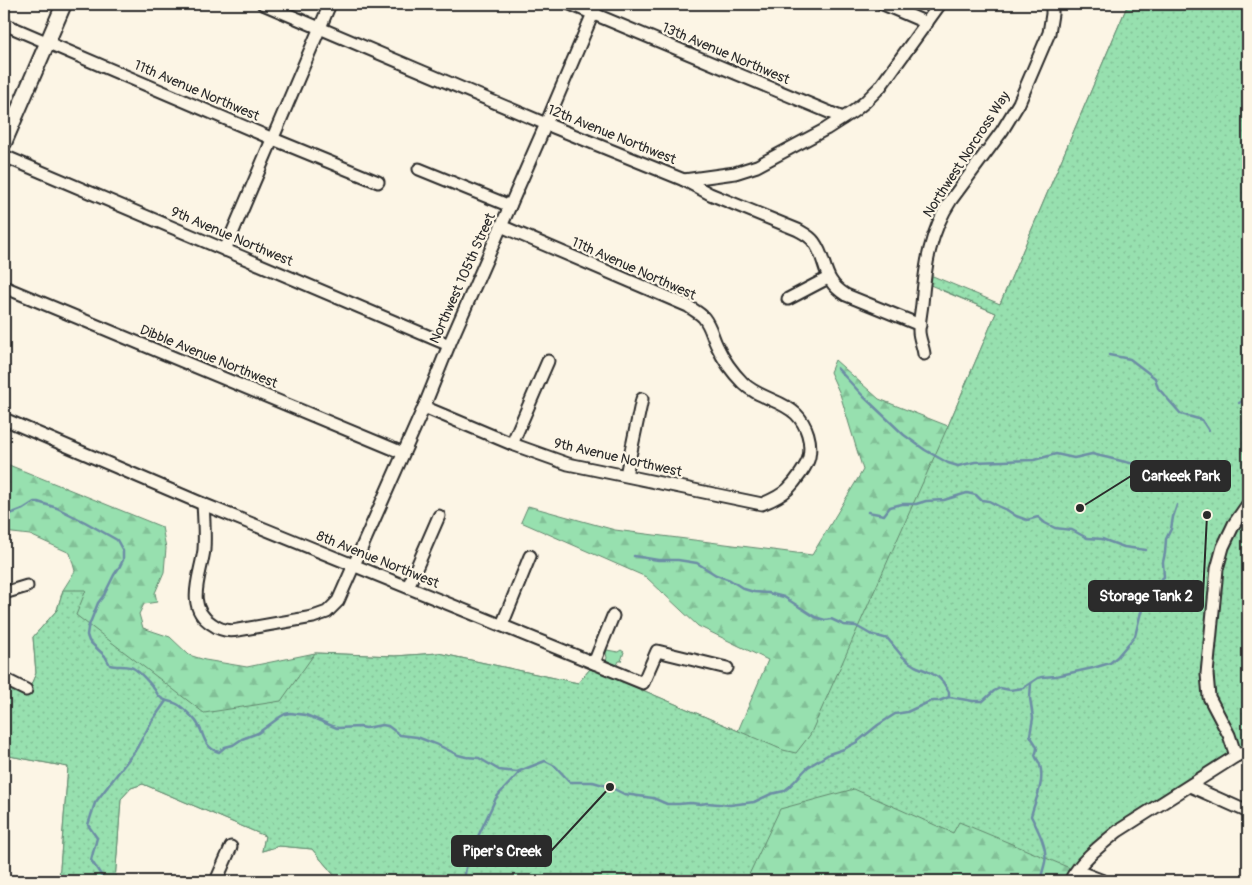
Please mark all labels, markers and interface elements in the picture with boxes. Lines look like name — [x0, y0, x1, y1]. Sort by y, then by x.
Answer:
street label: 13th Avenue Northwest — [659, 19, 793, 88]
street label: 11th Avenue Northwest — [131, 56, 262, 125]
street label: Northwest Norcross Way — [919, 88, 1014, 220]
street label: 12th Avenue Northwest — [545, 101, 679, 168]
street label: 9th Avenue Northwest — [168, 203, 296, 270]
street label: Northwest 105th Street — [426, 210, 499, 346]
street label: 11th Avenue Northwest — [569, 233, 699, 304]
street label: Dibble Avenue Northwest — [138, 321, 280, 392]
street label: 9th Avenue Northwest — [552, 434, 684, 481]
callout: Carkeek Park — [1131, 461, 1230, 491]
text: Carkeek Park — [1142, 467, 1221, 486]
street label: 8th Avenue Northwest — [314, 527, 442, 592]
callout: Storage Tank 2 — [1089, 581, 1203, 611]
text: Storage Tank 2 — [1099, 587, 1193, 606]
callout: Piper's Creek — [452, 836, 551, 866]
text: Piper's Creek — [462, 842, 542, 861]

